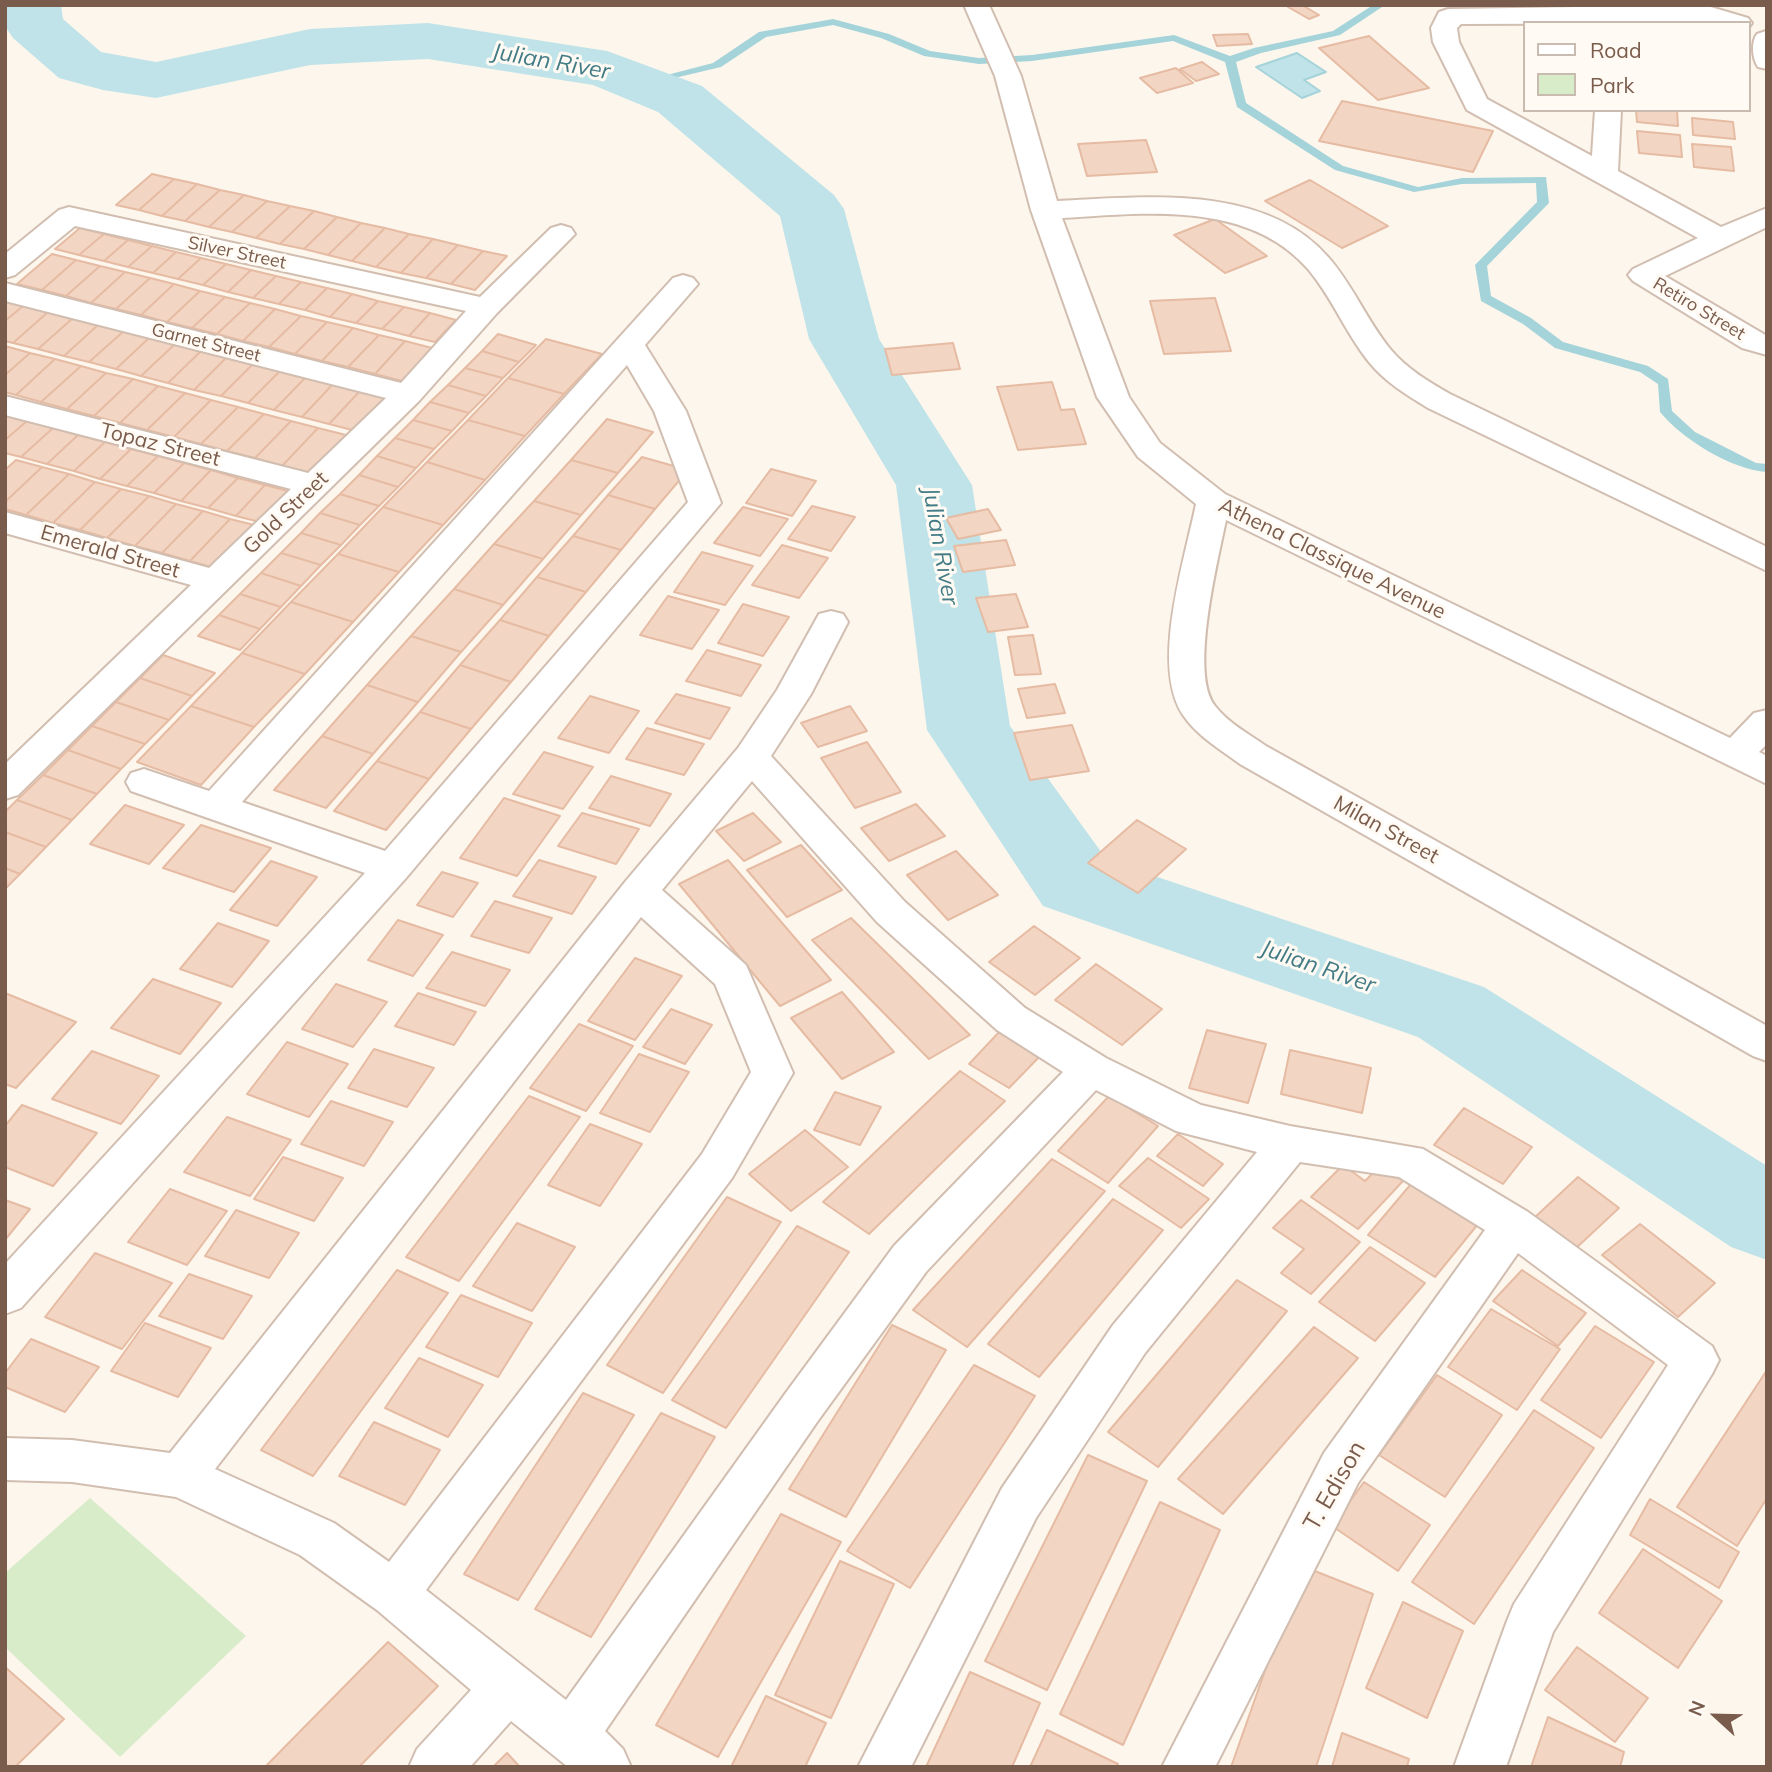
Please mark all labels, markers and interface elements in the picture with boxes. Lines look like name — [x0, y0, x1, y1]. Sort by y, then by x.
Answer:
legend — [1524, 21, 1751, 112]
text: Road — [1590, 37, 1641, 63]
water label: Julian River — [490, 38, 612, 86]
text: Park — [1590, 72, 1634, 98]
street label: Silver Street — [186, 232, 288, 274]
street label: Retiro Street — [1649, 273, 1749, 345]
street label: Garnet Street — [149, 319, 263, 367]
street label: Topaz Street — [97, 418, 223, 472]
street label: Gold Street — [238, 466, 334, 560]
water label: Julian River — [916, 485, 964, 607]
street label: Athena Classique Avenue — [1214, 493, 1450, 625]
street label: Emerald Street — [38, 520, 182, 584]
street label: Milan Street — [1329, 791, 1443, 869]
water label: Julian River — [1257, 935, 1379, 999]
street label: T. Edison — [1298, 1436, 1372, 1536]
north arrow — [1681, 1681, 1751, 1751]
text: N — [1683, 1697, 1710, 1719]

